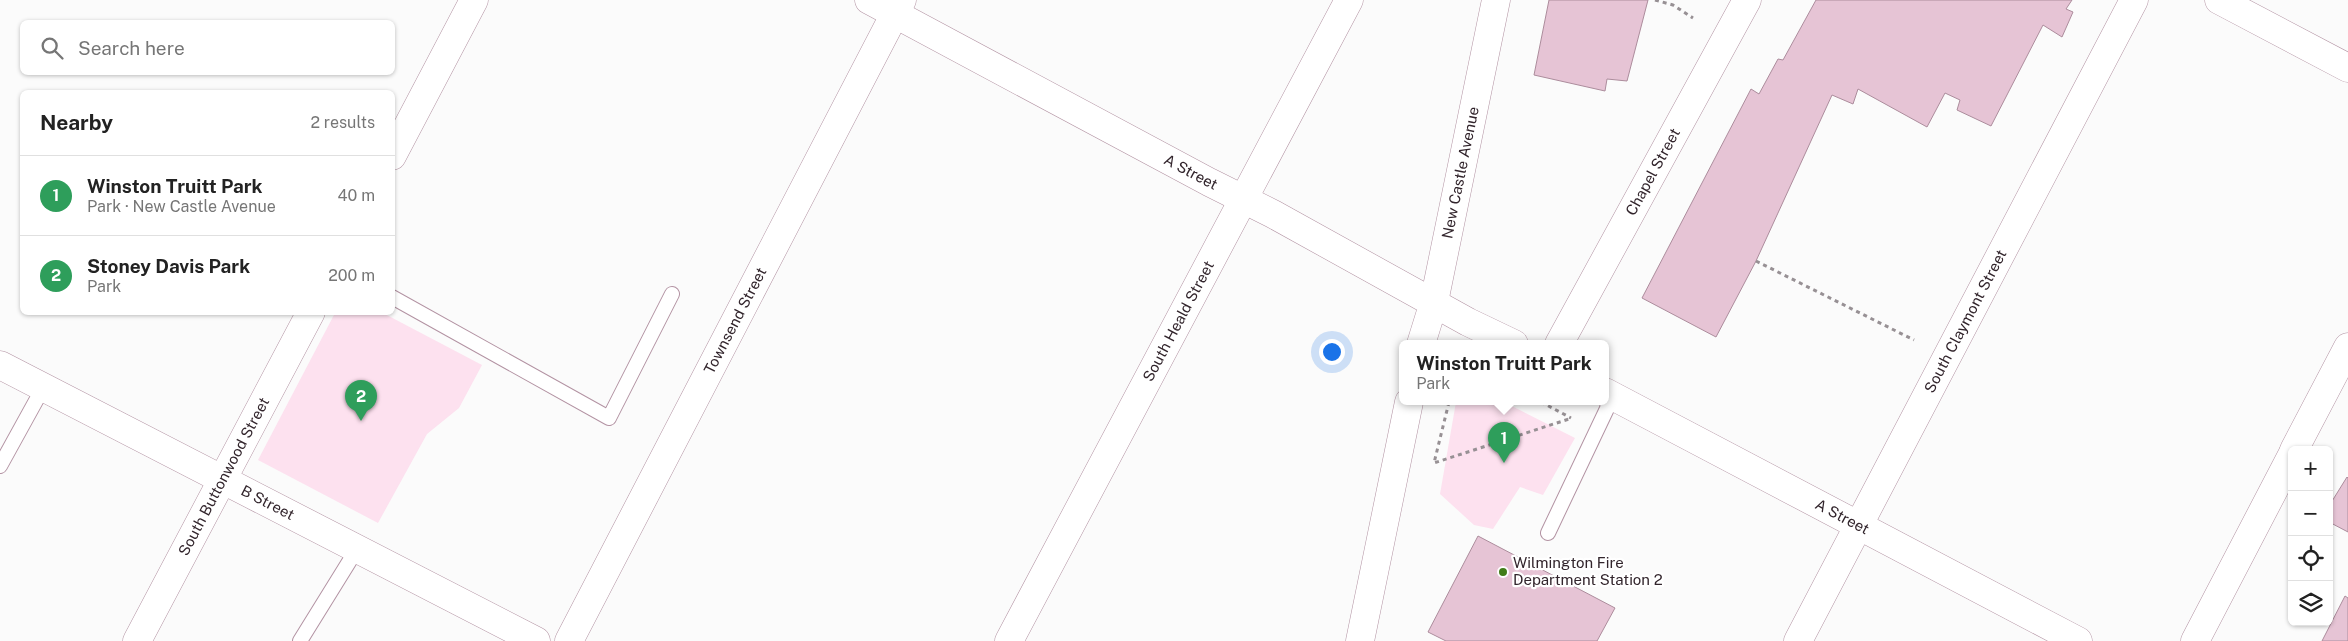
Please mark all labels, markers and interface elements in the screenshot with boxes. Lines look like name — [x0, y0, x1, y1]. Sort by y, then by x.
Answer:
search box — [20, 20, 395, 75]
icon: search — [38, 34, 66, 62]
text: Search here — [78, 37, 185, 59]
street label: New Castle Avenue — [1438, 105, 1482, 240]
text: Nearby — [40, 110, 113, 135]
text: 2 results — [310, 113, 375, 132]
street label: Chapel Street — [1622, 125, 1683, 218]
street label: A Street — [1161, 151, 1221, 193]
text: Winston Truitt Park — [87, 175, 263, 197]
text: 1 — [53, 186, 59, 205]
text: 40 m — [337, 186, 375, 205]
text: Park · New Castle Avenue — [87, 197, 276, 216]
street label: South Claymont Street — [1921, 246, 2010, 396]
text: Stoney Davis Park — [87, 255, 250, 277]
street label: South Heald Street — [1139, 258, 1217, 384]
street label: Townsend Street — [700, 264, 770, 377]
text: 2 — [51, 266, 61, 285]
text: 200 m — [328, 266, 375, 285]
text: Park — [87, 277, 121, 296]
your location — [1319, 339, 1345, 365]
popup — [1399, 340, 1609, 405]
text: Winston Truitt Park — [1416, 352, 1592, 374]
text: Park — [1416, 374, 1450, 393]
pin: 2 — [345, 380, 377, 421]
street label: South Buttonwood Street — [175, 394, 272, 558]
pin: 1 — [1488, 422, 1520, 463]
map controls — [2288, 446, 2333, 626]
button: + — [2288, 446, 2333, 491]
street label: B Street — [238, 482, 297, 523]
button: − — [2288, 491, 2333, 536]
street label: A Street — [1813, 495, 1872, 538]
button: locate — [2288, 536, 2333, 581]
place label: Wilmington Fire Department Station 2 — [1513, 554, 1663, 588]
marker: Wilmington Fire Department Station 2 — [1497, 566, 1509, 578]
button: layers — [2288, 581, 2333, 626]

